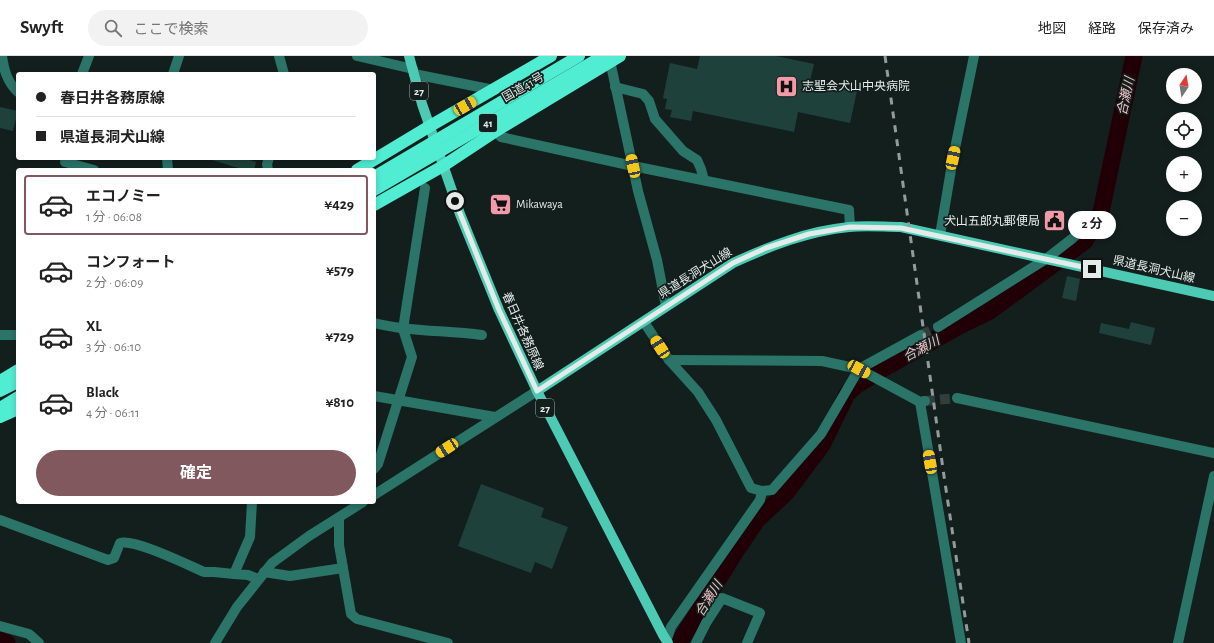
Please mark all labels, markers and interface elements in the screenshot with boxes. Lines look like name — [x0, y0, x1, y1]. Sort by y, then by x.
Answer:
search box — [88, 10, 368, 46]
icon: search — [102, 17, 124, 39]
text: Swyft — [20, 18, 64, 37]
text: ここで検索 — [134, 22, 209, 37]
text: 地図 — [1038, 22, 1066, 36]
text: 経路 — [1088, 22, 1116, 36]
text: 保存済み — [1138, 22, 1194, 36]
north arrow — [1166, 68, 1202, 104]
map controls — [1166, 68, 1202, 236]
street label: 国道41号 — [500, 69, 546, 104]
hospital icon: 志聖会犬山中央病院 — [774, 73, 800, 99]
water label: 合瀬川 — [1115, 74, 1137, 117]
place label: 志聖会犬山中央病院 — [802, 79, 910, 92]
road number: 27 — [410, 82, 428, 100]
text: 春日井各務原線 — [60, 91, 165, 106]
car — [452, 95, 478, 117]
button: locate — [1166, 112, 1202, 148]
road number: 41 — [479, 114, 497, 132]
text: 県道長洞犬山線 — [60, 130, 165, 145]
car — [945, 145, 961, 171]
car — [625, 153, 641, 179]
button: + — [1166, 156, 1202, 192]
icon: car — [38, 187, 74, 223]
text: エコノミー — [86, 189, 161, 204]
supermarket icon: Mikawaya — [488, 191, 514, 217]
route start — [446, 192, 464, 210]
text: ¥429 — [324, 197, 354, 212]
place label: Mikawaya — [516, 198, 563, 211]
button: − — [1166, 200, 1202, 236]
public building icon: 犬山五郎丸郵便局 — [1042, 208, 1068, 234]
text: 1 分 · 06:08 — [86, 211, 142, 224]
callout: 2 分 — [1068, 211, 1116, 239]
place label: 犬山五郎丸郵便局 — [944, 214, 1040, 227]
text: 2 分 — [1081, 218, 1103, 231]
street label: 県道長洞犬山線 — [656, 245, 734, 300]
icon: car — [38, 253, 74, 289]
street label: 県道長洞犬山線 — [1112, 253, 1197, 284]
text: コンフォート — [86, 255, 176, 270]
route end — [1083, 260, 1101, 278]
text: ¥579 — [326, 263, 354, 278]
text: 2 分 · 06:09 — [86, 277, 143, 290]
street label: 春日井各務原線 — [500, 290, 546, 372]
icon: car — [38, 319, 74, 355]
text: XL — [86, 319, 102, 334]
text: ¥729 — [325, 329, 354, 344]
water label: 合瀬川 — [901, 333, 944, 364]
car — [648, 334, 672, 360]
text: 3 分 · 06:10 — [86, 341, 141, 354]
car — [846, 358, 872, 380]
icon: car — [38, 385, 74, 421]
text: Black — [86, 385, 119, 400]
text: ¥810 — [325, 395, 354, 410]
road number: 27 — [536, 399, 554, 417]
text: 4 分 · 06:11 — [86, 407, 140, 420]
car — [434, 436, 460, 460]
car — [922, 449, 938, 475]
button: 確定 — [36, 450, 356, 496]
water label: 合瀬川 — [693, 577, 726, 619]

